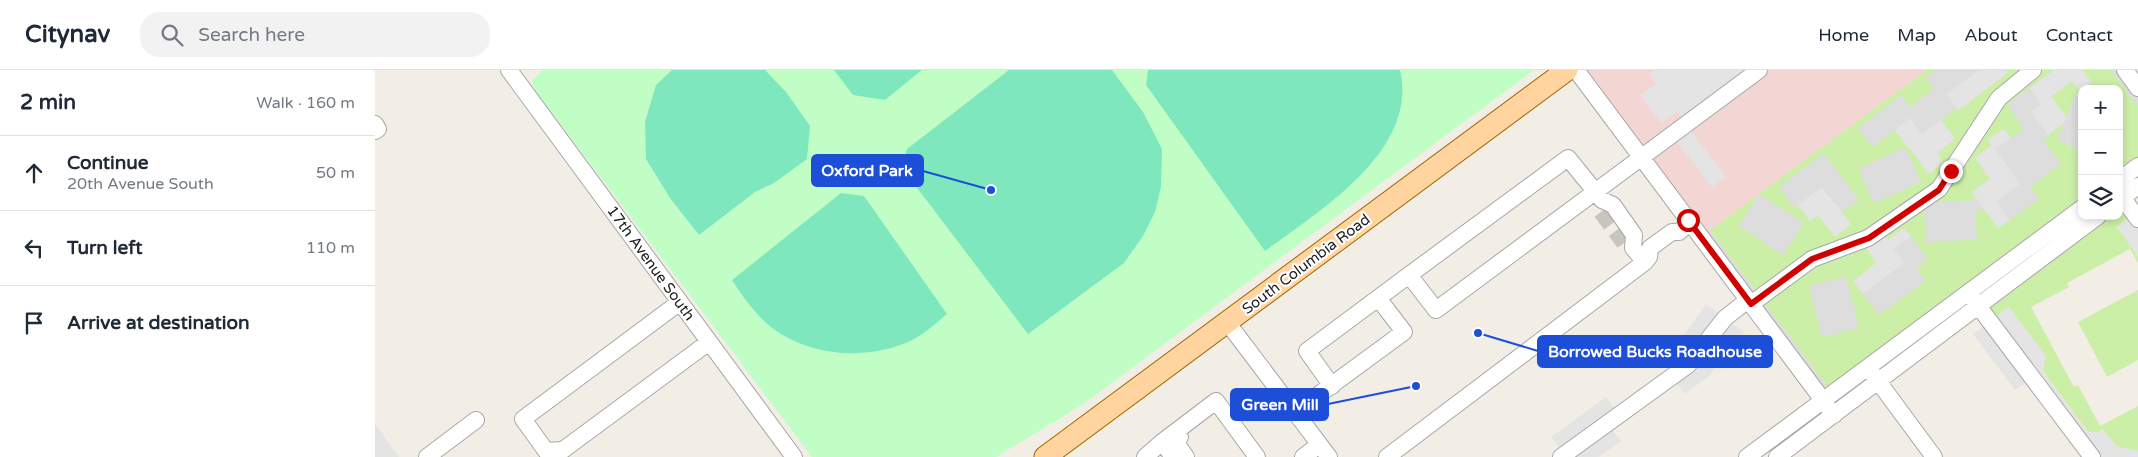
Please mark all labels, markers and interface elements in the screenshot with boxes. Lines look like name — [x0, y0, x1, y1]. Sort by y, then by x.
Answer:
search box — [140, 12, 490, 57]
text: Citynav — [25, 20, 110, 49]
icon: search — [158, 21, 186, 49]
text: Search here — [198, 24, 305, 46]
text: Home — [1818, 24, 1869, 46]
text: Map — [1897, 24, 1936, 46]
text: About — [1964, 24, 2018, 46]
text: Contact — [2046, 24, 2113, 46]
map controls — [2078, 85, 2123, 220]
button: + — [2078, 85, 2123, 130]
text: 2 min — [20, 90, 76, 115]
text: Walk · 160 m — [256, 93, 355, 113]
button: − — [2078, 130, 2123, 175]
text: Continue — [67, 152, 149, 174]
callout: Oxford Park — [812, 155, 923, 186]
icon: ahead — [20, 159, 48, 187]
route end — [1940, 160, 1963, 183]
text: Oxford Park — [821, 161, 913, 181]
text: 50 m — [316, 163, 355, 183]
text: 20th Avenue South — [67, 174, 214, 194]
button: layers — [2078, 175, 2123, 220]
street label: 17th Avenue South — [603, 202, 699, 324]
route start — [1677, 209, 1700, 232]
street label: South Columbia Road — [1239, 210, 1373, 318]
icon: left — [20, 234, 48, 262]
text: Turn left — [67, 237, 143, 259]
text: 110 m — [306, 238, 355, 258]
icon: arrive — [20, 309, 48, 337]
text: Arrive at destination — [67, 312, 250, 334]
callout: Borrowed Bucks Roadhouse — [1538, 336, 1772, 367]
text: Borrowed Bucks Roadhouse — [1548, 342, 1762, 362]
callout: Green Mill — [1231, 389, 1328, 420]
text: Green Mill — [1241, 395, 1319, 415]

